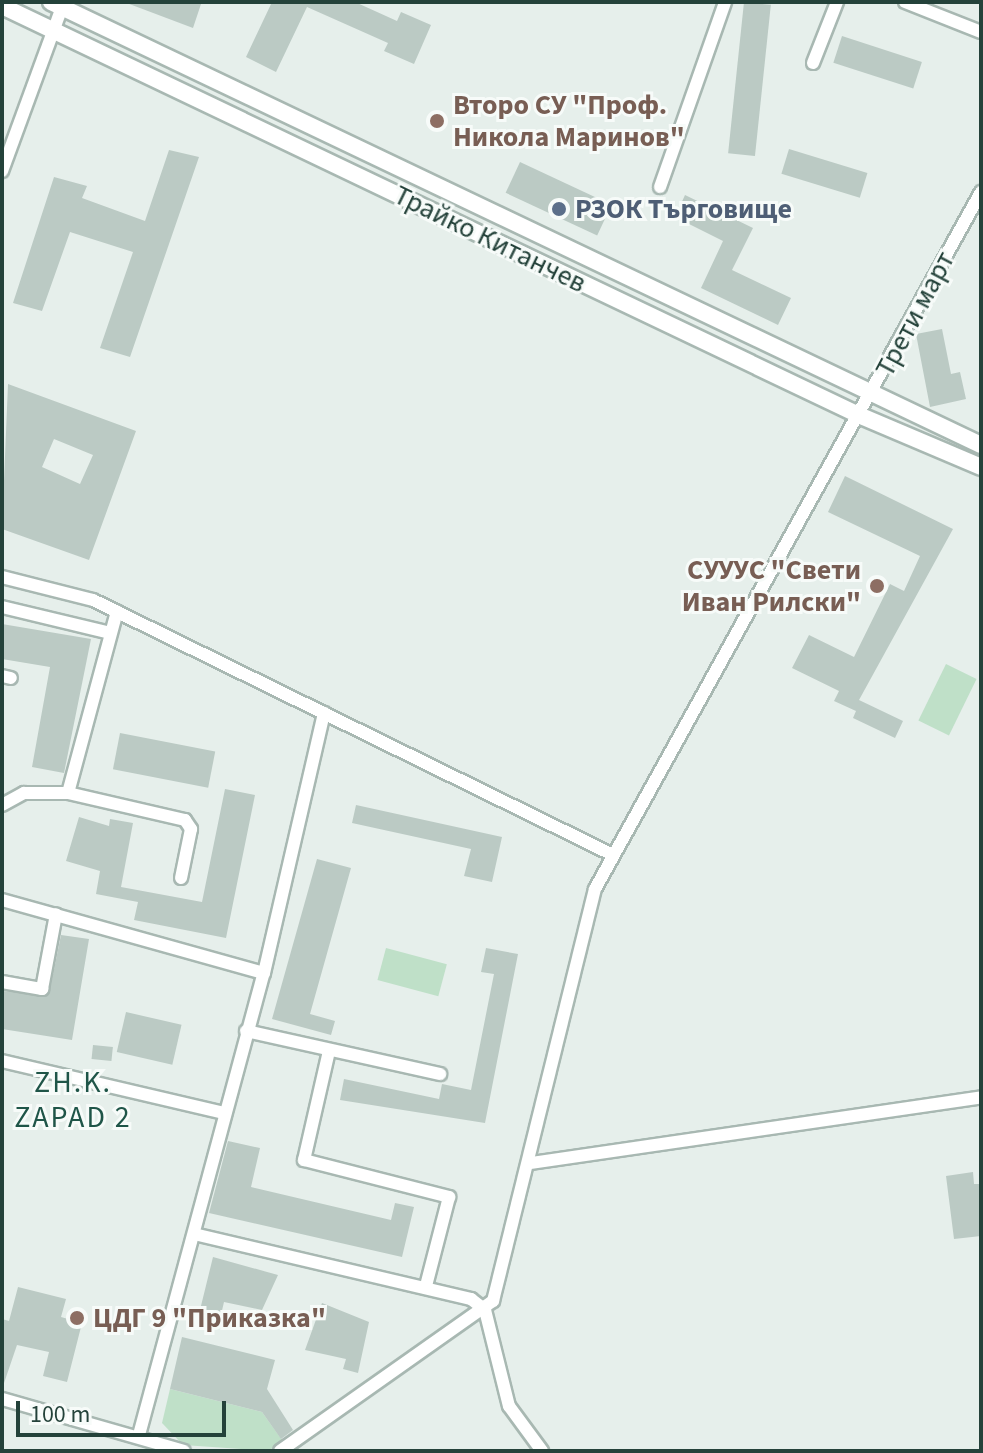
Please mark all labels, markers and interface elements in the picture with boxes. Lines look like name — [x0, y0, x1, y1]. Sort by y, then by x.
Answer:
place label: Второ СУ "Проф. Никола Маринов" — [453, 88, 685, 154]
marker: Второ СУ "Проф. Никола Маринов" — [428, 112, 446, 130]
street label: Трайко Китанчев — [388, 178, 592, 300]
place label: РЗОК Търговище — [575, 192, 792, 226]
marker: РЗОК Търговище — [550, 200, 568, 218]
street label: Трети март — [868, 246, 962, 382]
place label: СУУУС "Свети Иван Рилски" — [682, 553, 861, 619]
marker: СУУУС "Свети Иван Рилски" — [868, 577, 886, 595]
district label: ZH.K. ZAPAD 2 — [14, 1065, 132, 1136]
place label: ЦДГ 9 "Приказка" — [93, 1301, 326, 1335]
marker: ЦДГ 9 "Приказка" — [68, 1309, 86, 1327]
scale bar — [20, 1385, 230, 1435]
text: 100 m — [30, 1397, 90, 1432]

